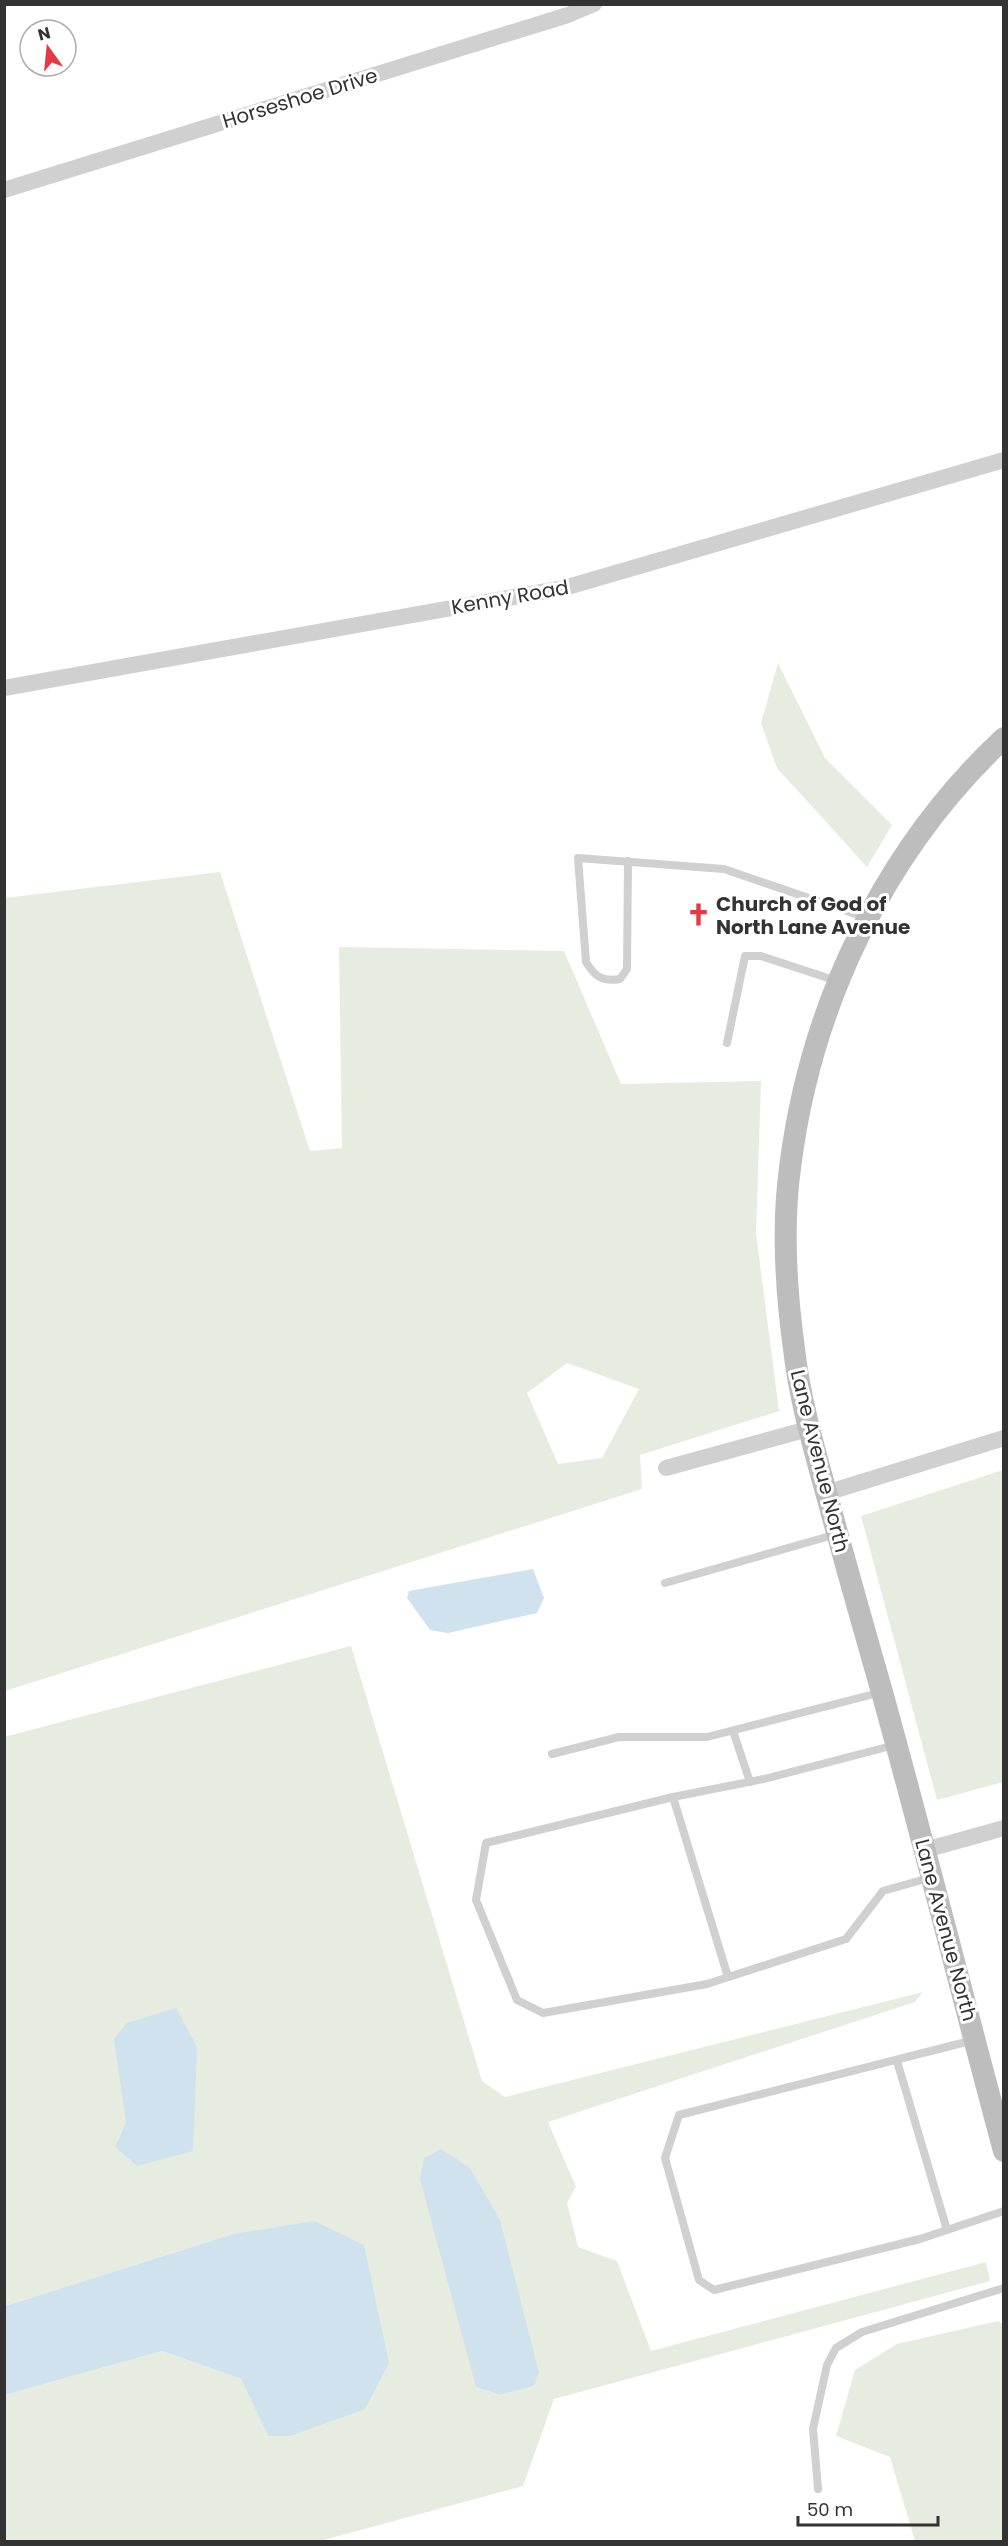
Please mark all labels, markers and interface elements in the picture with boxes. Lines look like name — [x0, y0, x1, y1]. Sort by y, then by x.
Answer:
north arrow — [18, 18, 78, 78]
text: N — [35, 21, 53, 47]
street label: Horseshoe Drive — [219, 61, 381, 135]
street label: Kenny Road — [449, 573, 571, 621]
place label: Church of God of North Lane Avenue — [716, 890, 910, 941]
church icon: Church of God of North Lane Avenue — [685, 902, 711, 928]
street label: Lane Avenue North — [784, 1367, 856, 1555]
street label: Lane Avenue North — [908, 1836, 984, 2024]
scale bar — [798, 2489, 938, 2527]
text: 50 m — [807, 2497, 853, 2522]

